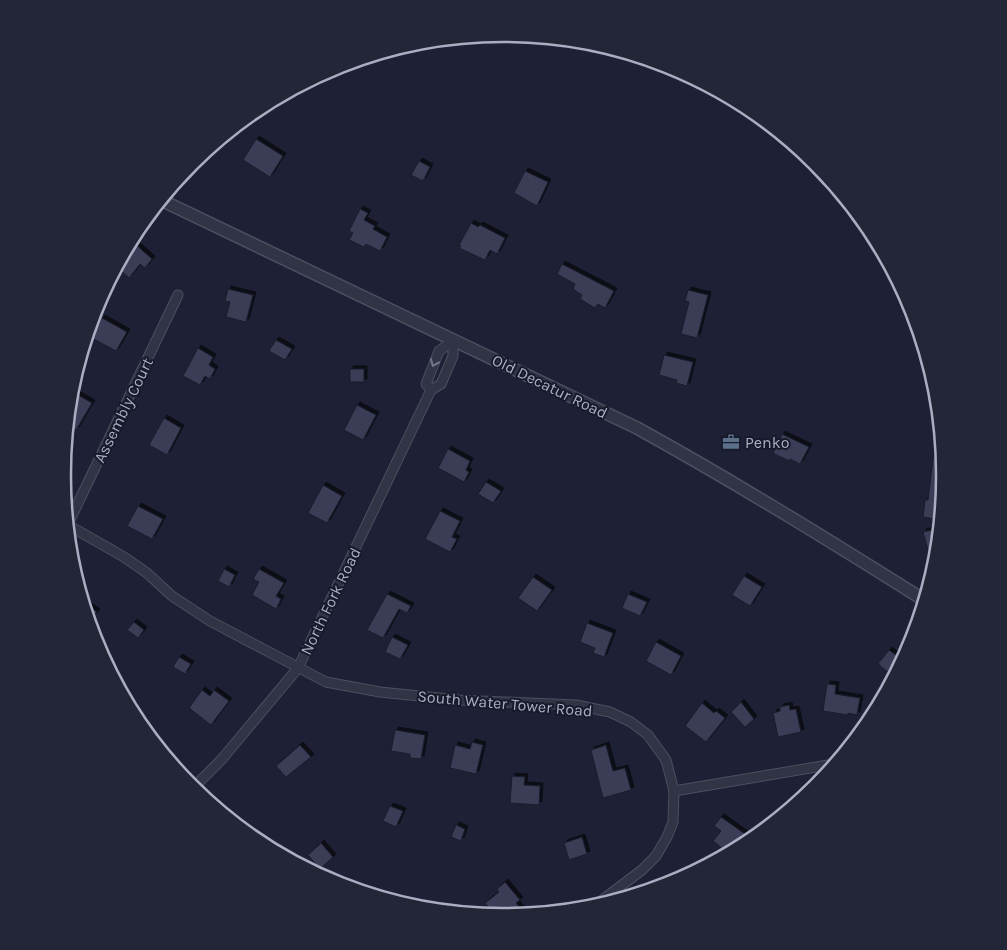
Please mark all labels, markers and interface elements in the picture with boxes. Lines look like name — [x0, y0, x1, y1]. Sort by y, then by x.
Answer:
street label: Old Decatur Road — [489, 350, 611, 423]
street label: Assembly Court — [90, 355, 157, 466]
one-way arrow — [430, 358, 441, 367]
office icon: Penko — [721, 432, 741, 452]
place label: Penko — [745, 433, 790, 452]
street label: North Fork Road — [296, 544, 365, 658]
street label: South Water Tower Road — [417, 686, 593, 721]

